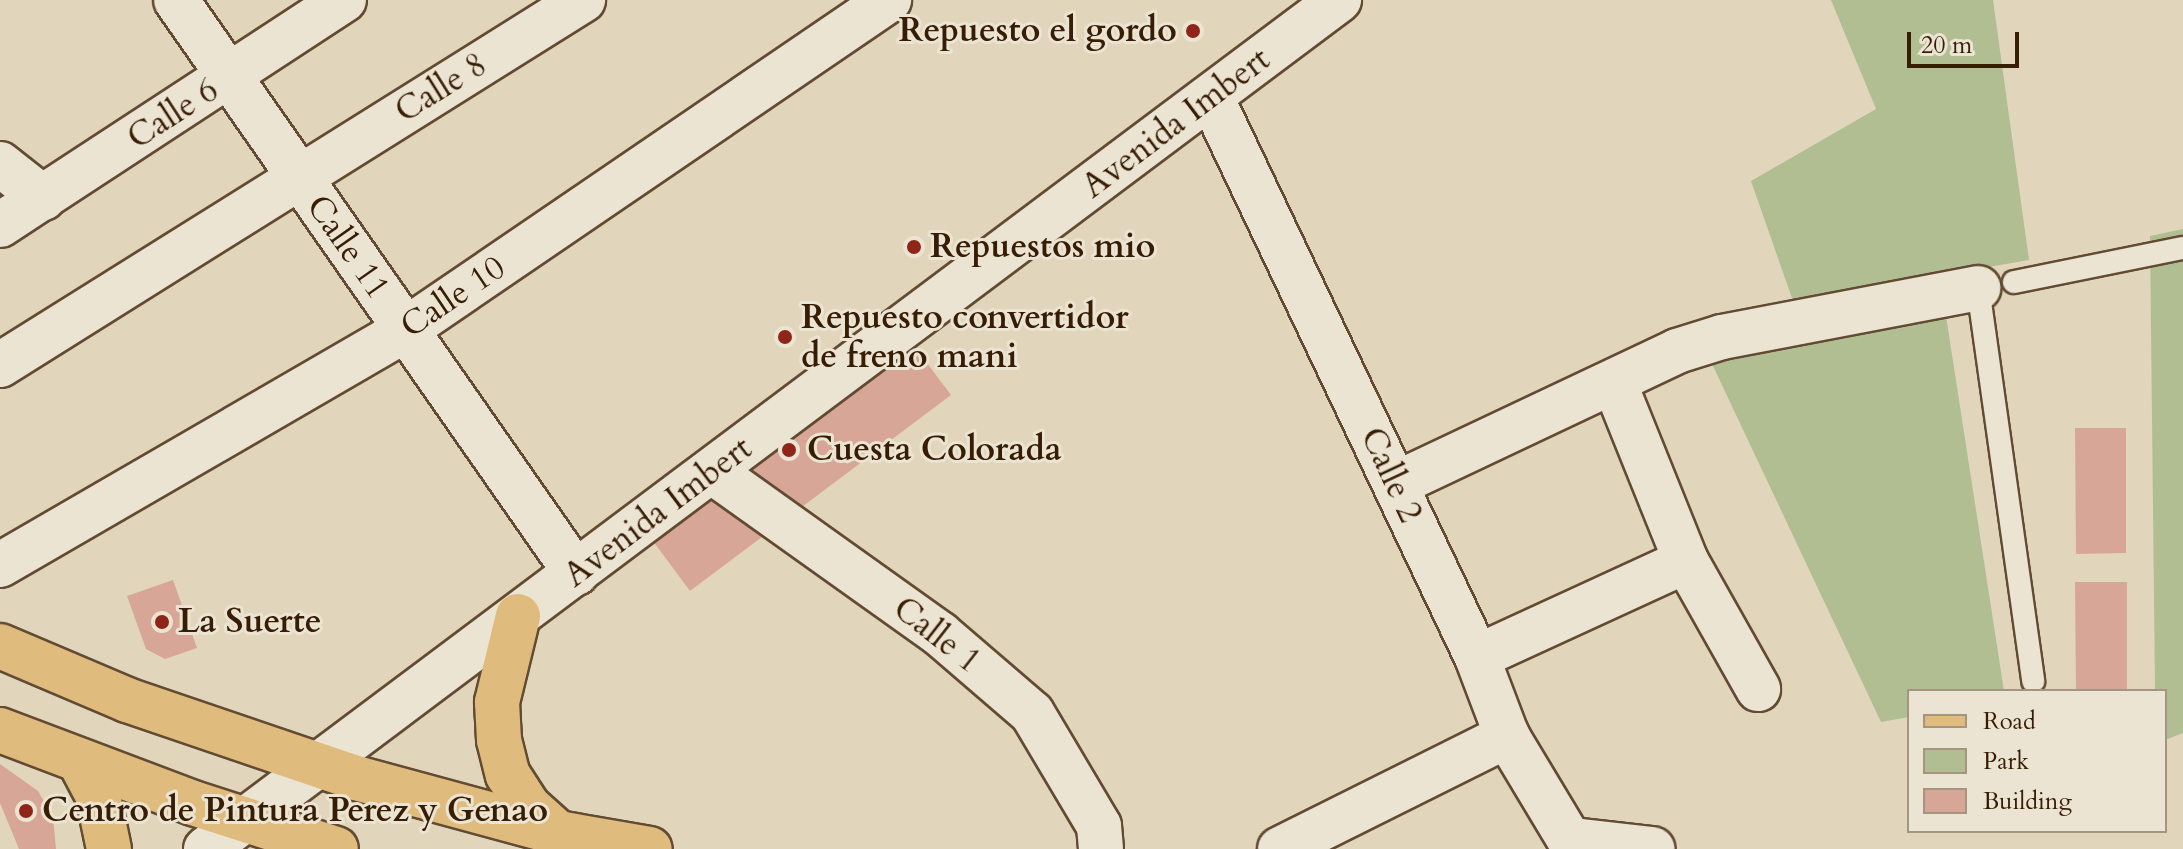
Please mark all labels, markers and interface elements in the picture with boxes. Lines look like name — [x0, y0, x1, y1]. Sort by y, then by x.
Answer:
place label: Repuesto el gordo — [898, 11, 1177, 51]
scale bar — [1911, 16, 2023, 66]
marker: Repuesto el gordo — [1184, 22, 1202, 40]
text: 20 m — [1921, 29, 1972, 62]
street label: Avenida Imbert — [1074, 39, 1278, 207]
street label: Calle 8 — [388, 44, 494, 132]
street label: Calle 6 — [120, 70, 226, 158]
street label: Calle 11 — [298, 187, 398, 307]
place label: Repuestos mio — [930, 227, 1155, 267]
marker: Repuestos mio — [905, 238, 923, 256]
street label: Calle 10 — [393, 247, 513, 347]
place label: Repuesto convertidor de freno mani — [801, 297, 1129, 376]
marker: Repuesto convertidor de freno mani — [776, 328, 794, 346]
street label: Calle 2 — [1351, 421, 1431, 529]
street label: Avenida Imbert — [556, 428, 760, 596]
place label: Cuesta Colorada — [807, 430, 1062, 470]
marker: Cuesta Colorada — [778, 439, 800, 461]
street label: Calle 1 — [885, 588, 989, 682]
place label: La Suerte — [178, 602, 321, 642]
marker: La Suerte — [153, 613, 171, 631]
legend — [1907, 689, 2167, 833]
text: Road — [1983, 705, 2036, 738]
text: Park — [1983, 745, 2029, 778]
text: Building — [1983, 785, 2072, 818]
place label: Centro de Pintura Perez y Genao — [42, 791, 548, 831]
marker: Centro de Pintura Perez y Genao — [17, 802, 35, 820]

